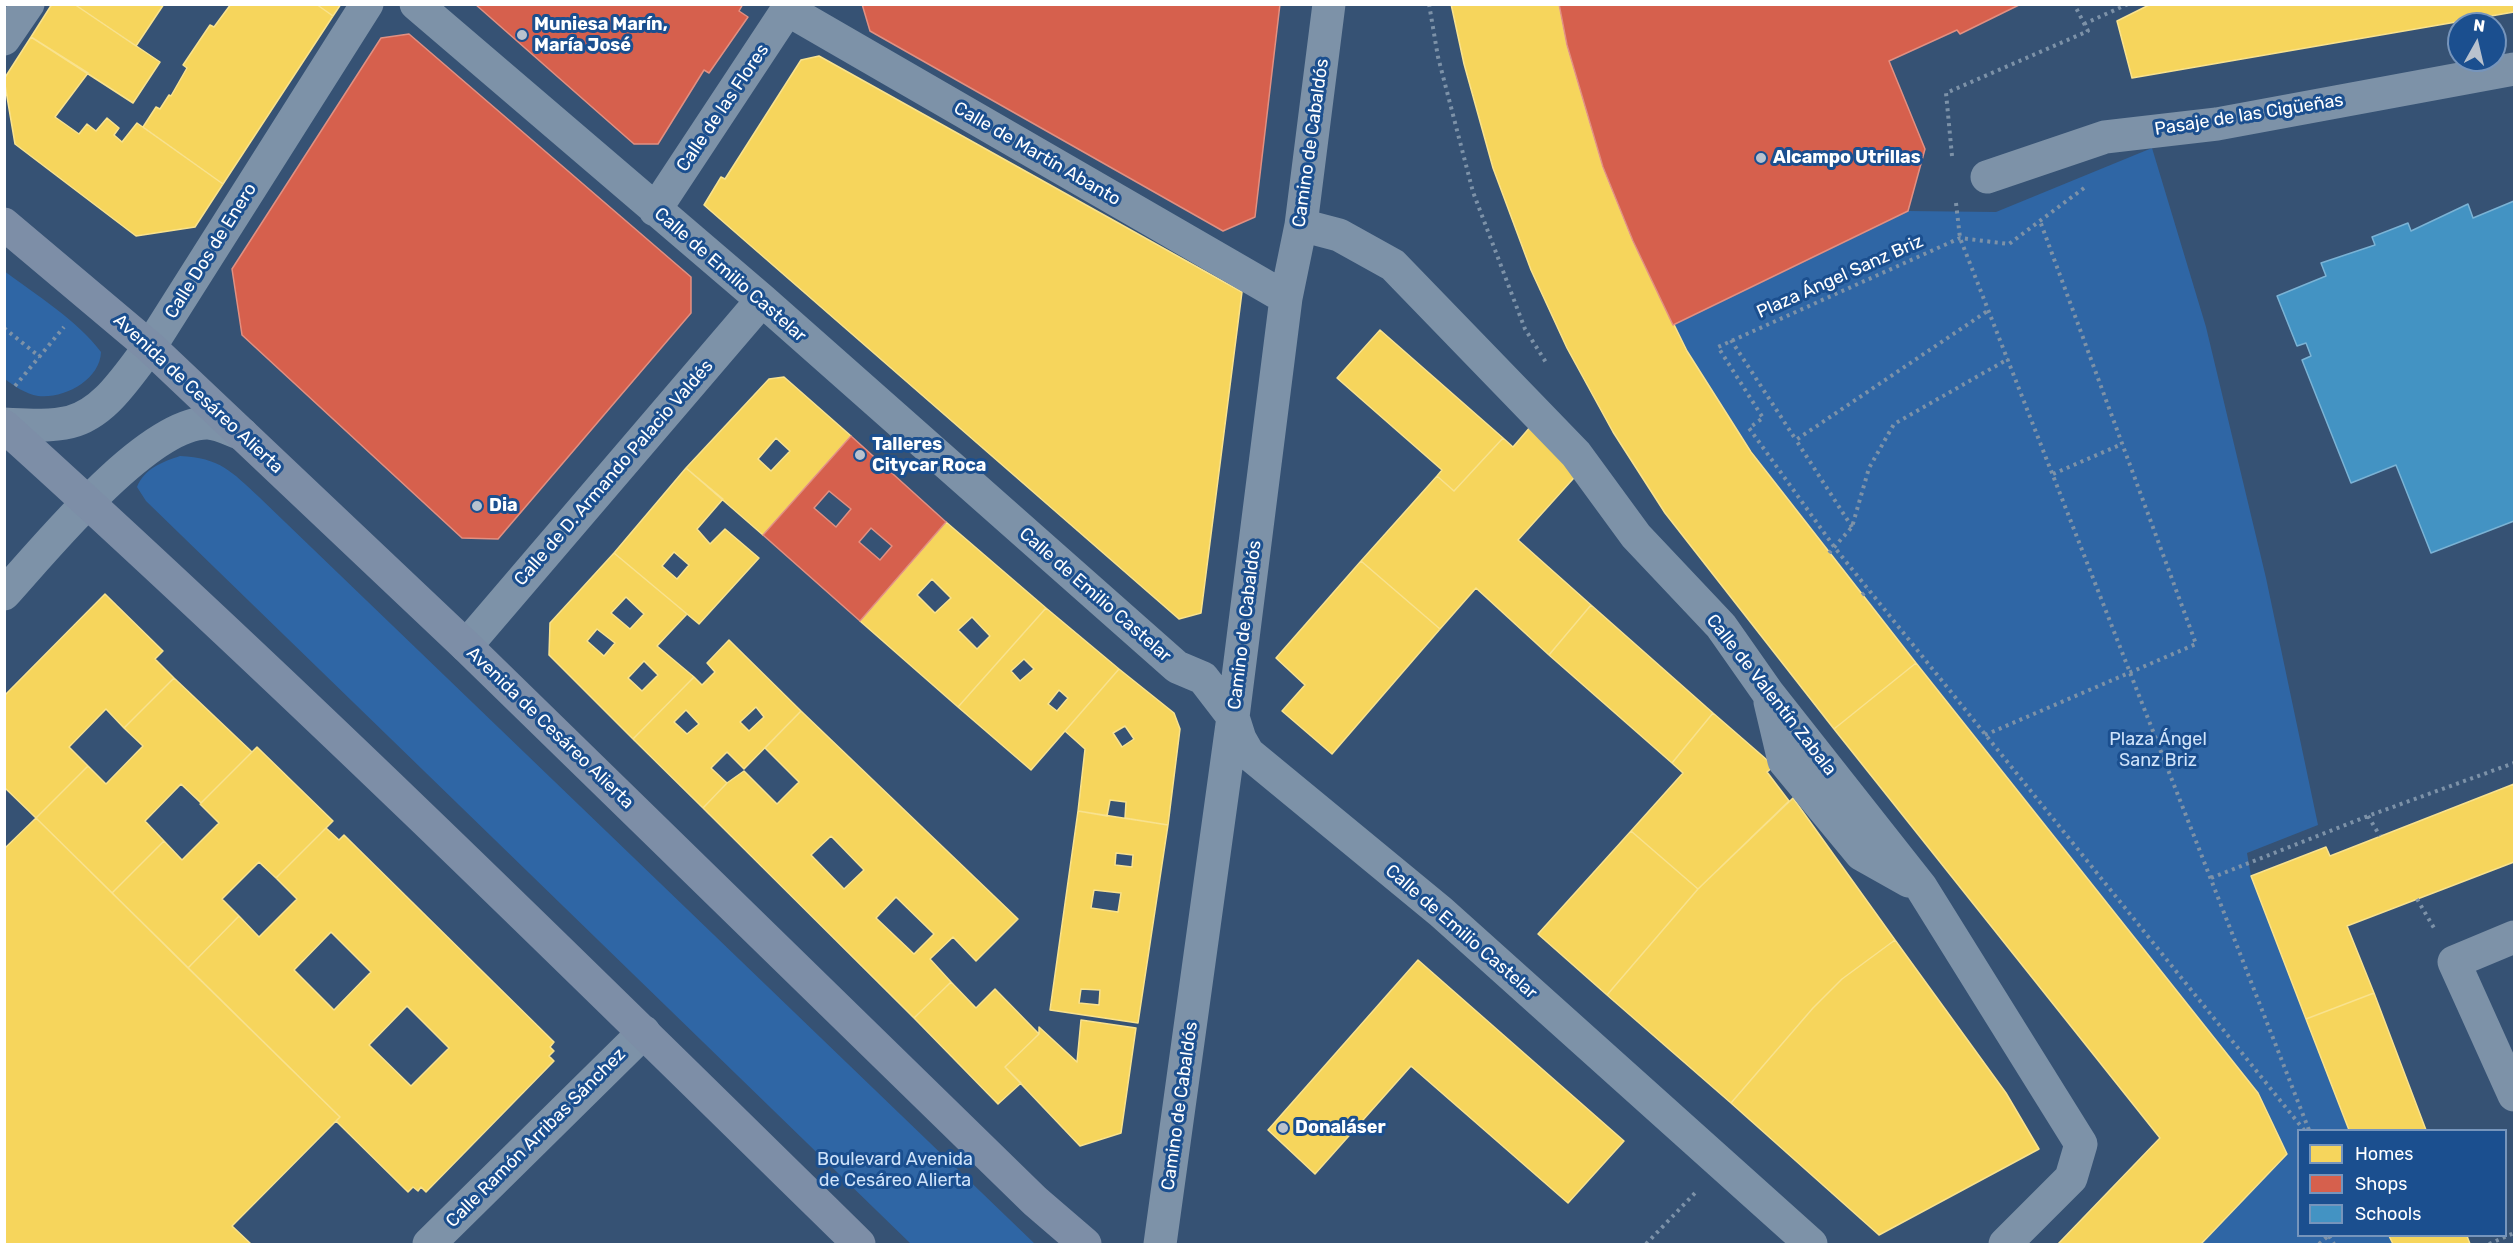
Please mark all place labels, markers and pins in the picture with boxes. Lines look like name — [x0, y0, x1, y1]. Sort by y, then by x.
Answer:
place label: Muniesa Marín, María José — [534, 14, 668, 57]
marker: Muniesa Marín, María José — [515, 28, 529, 42]
place label: Alcampo Utrillas — [1773, 147, 1921, 169]
marker: Alcampo Utrillas — [1754, 151, 1768, 165]
place label: Talleres Citycar Roca — [872, 434, 986, 476]
marker: Talleres Citycar Roca — [853, 448, 867, 462]
place label: Dia — [489, 495, 518, 517]
marker: Dia — [470, 499, 484, 513]
place label: Donaláser — [1295, 1117, 1386, 1139]
marker: Donaláser — [1276, 1121, 1290, 1135]

